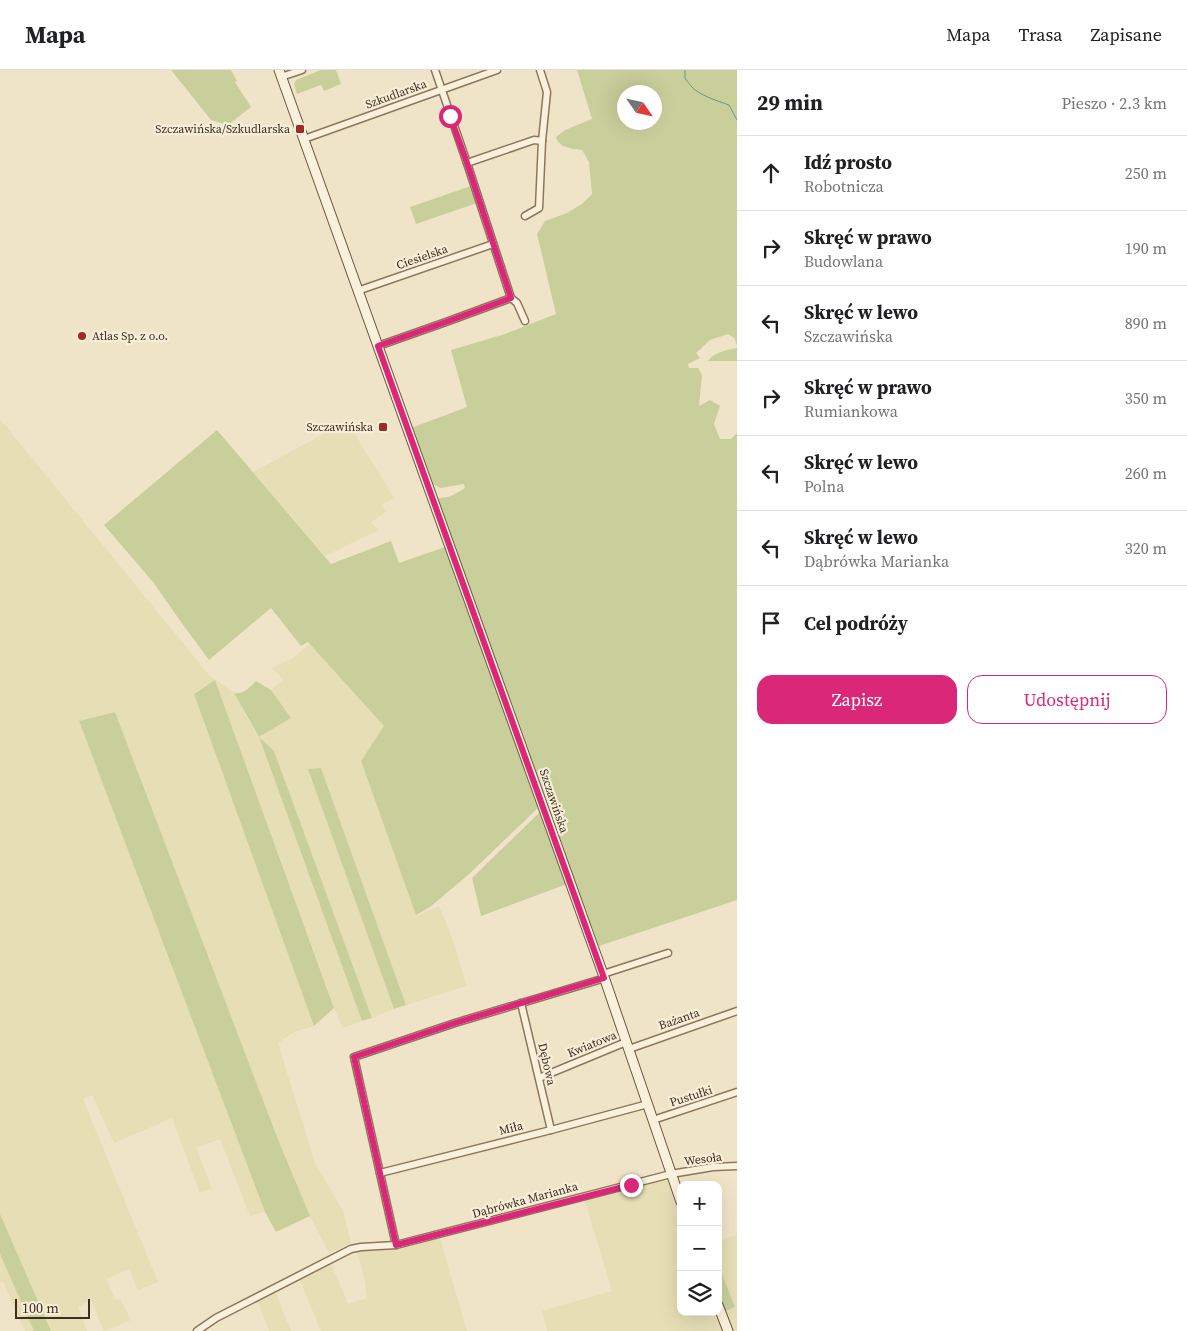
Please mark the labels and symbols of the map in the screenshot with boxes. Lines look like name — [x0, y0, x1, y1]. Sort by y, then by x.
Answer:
street label: Szkudlarska — [363, 75, 430, 112]
north arrow — [617, 85, 662, 130]
route start — [439, 105, 462, 128]
place label: Szczawińska/Szkudlarska — [155, 121, 291, 137]
marker: Szczawińska/Szkudlarska — [294, 123, 306, 135]
street label: Ciesielska — [394, 240, 451, 273]
place label: Atlas Sp. z o.o. — [92, 328, 168, 344]
marker: Atlas Sp. z o.o. — [76, 330, 88, 342]
place label: Szczawińska — [306, 419, 374, 435]
marker: Szczawińska — [377, 421, 389, 433]
street label: Szczawińska — [536, 767, 573, 836]
street label: Bażanta — [656, 1004, 702, 1033]
street label: Kwiatowa — [565, 1027, 620, 1061]
street label: Dębowa — [534, 1041, 560, 1088]
street label: Pustułki — [668, 1081, 715, 1110]
street label: Miła — [497, 1117, 525, 1139]
street label: Wesoła — [683, 1148, 724, 1170]
route end — [620, 1174, 643, 1197]
street label: Dąbrówka Marianka — [470, 1178, 580, 1222]
scale bar — [15, 1296, 90, 1319]

